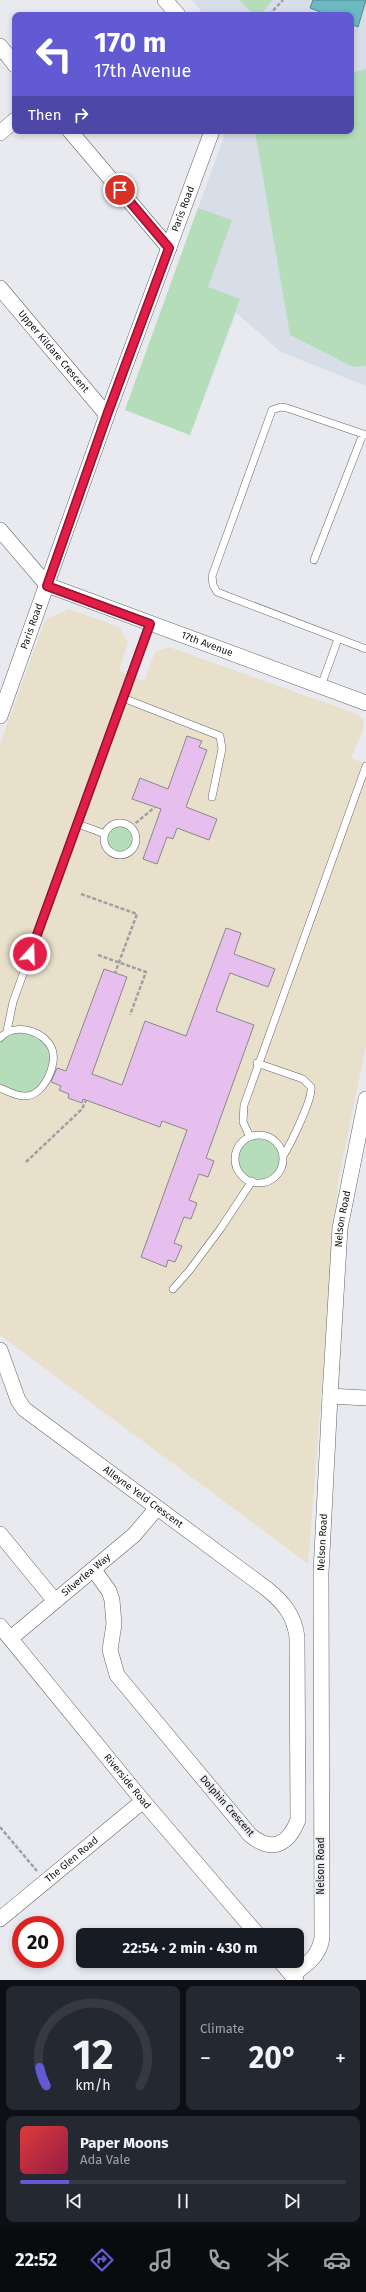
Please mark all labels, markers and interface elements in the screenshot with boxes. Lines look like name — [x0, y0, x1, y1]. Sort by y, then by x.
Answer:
text: 170 m — [94, 26, 166, 59]
icon: left — [28, 28, 80, 80]
text: 17th Avenue — [94, 60, 191, 82]
icon: right — [70, 104, 92, 126]
text: Then — [28, 106, 62, 124]
pin — [103, 173, 137, 207]
icon: arrive — [109, 179, 131, 201]
street label: Paris Road — [169, 185, 197, 234]
street label: Upper Kildare Crescent — [15, 308, 92, 395]
street label: Paris Road — [18, 602, 45, 651]
street label: 17th Avenue — [180, 629, 235, 659]
position arrow — [9, 933, 51, 975]
street label: Nelson Road — [333, 1190, 353, 1248]
street label: Alleyne Yeld Crescent — [101, 1464, 186, 1531]
street label: Nelson Road — [315, 1513, 330, 1571]
street label: Silverlea Way — [59, 1551, 113, 1599]
street label: Riverside Road — [101, 1752, 153, 1812]
street label: Dolphin Crescent — [197, 1773, 257, 1839]
street label: The Glen Road — [43, 1834, 101, 1885]
street label: Nelson Road — [315, 1837, 327, 1895]
speed limit sign: 20 — [12, 1916, 64, 1968]
text: 22:54 · 2 min · 430 m — [122, 1939, 258, 1957]
text: Climate — [200, 2021, 244, 2036]
text: 12 — [73, 2030, 113, 2080]
text: 20° — [249, 2040, 297, 2076]
text: − — [200, 2045, 211, 2072]
text: + — [335, 2045, 346, 2072]
text: km/h — [75, 2077, 111, 2094]
text: Paper Moons — [80, 2134, 168, 2152]
text: Ada Vale — [80, 2152, 130, 2167]
icon: previous — [63, 2190, 85, 2212]
icon: pause — [172, 2190, 194, 2212]
icon: next — [281, 2190, 303, 2212]
icon: directions — [88, 2246, 116, 2274]
icon: music — [147, 2246, 175, 2274]
icon: phone — [205, 2246, 233, 2274]
icon: climate — [264, 2246, 292, 2274]
icon: car — [323, 2246, 351, 2274]
text: 22:52 — [15, 2249, 57, 2271]

